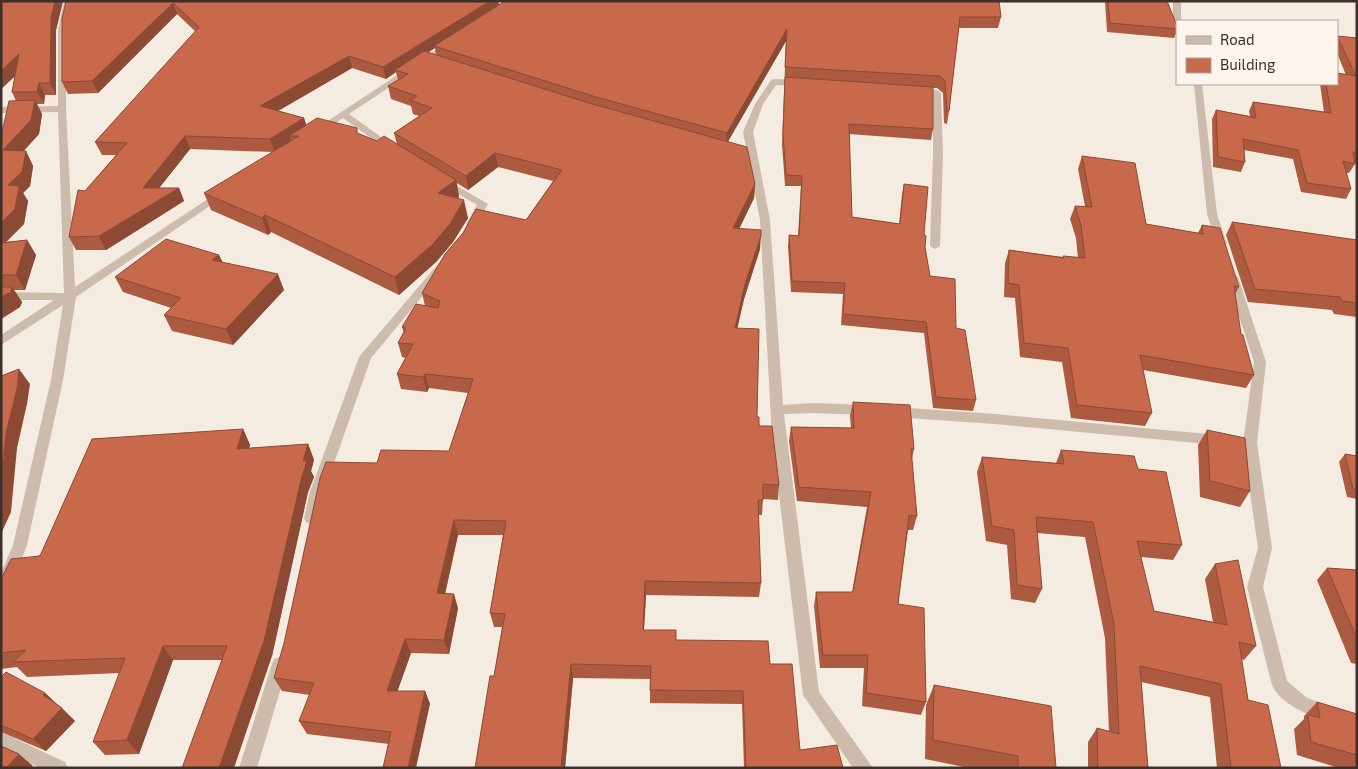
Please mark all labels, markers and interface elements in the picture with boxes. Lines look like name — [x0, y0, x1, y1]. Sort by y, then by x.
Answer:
legend — [1176, 20, 1338, 85]
text: Road — [1220, 30, 1255, 48]
text: Building — [1220, 55, 1276, 73]

